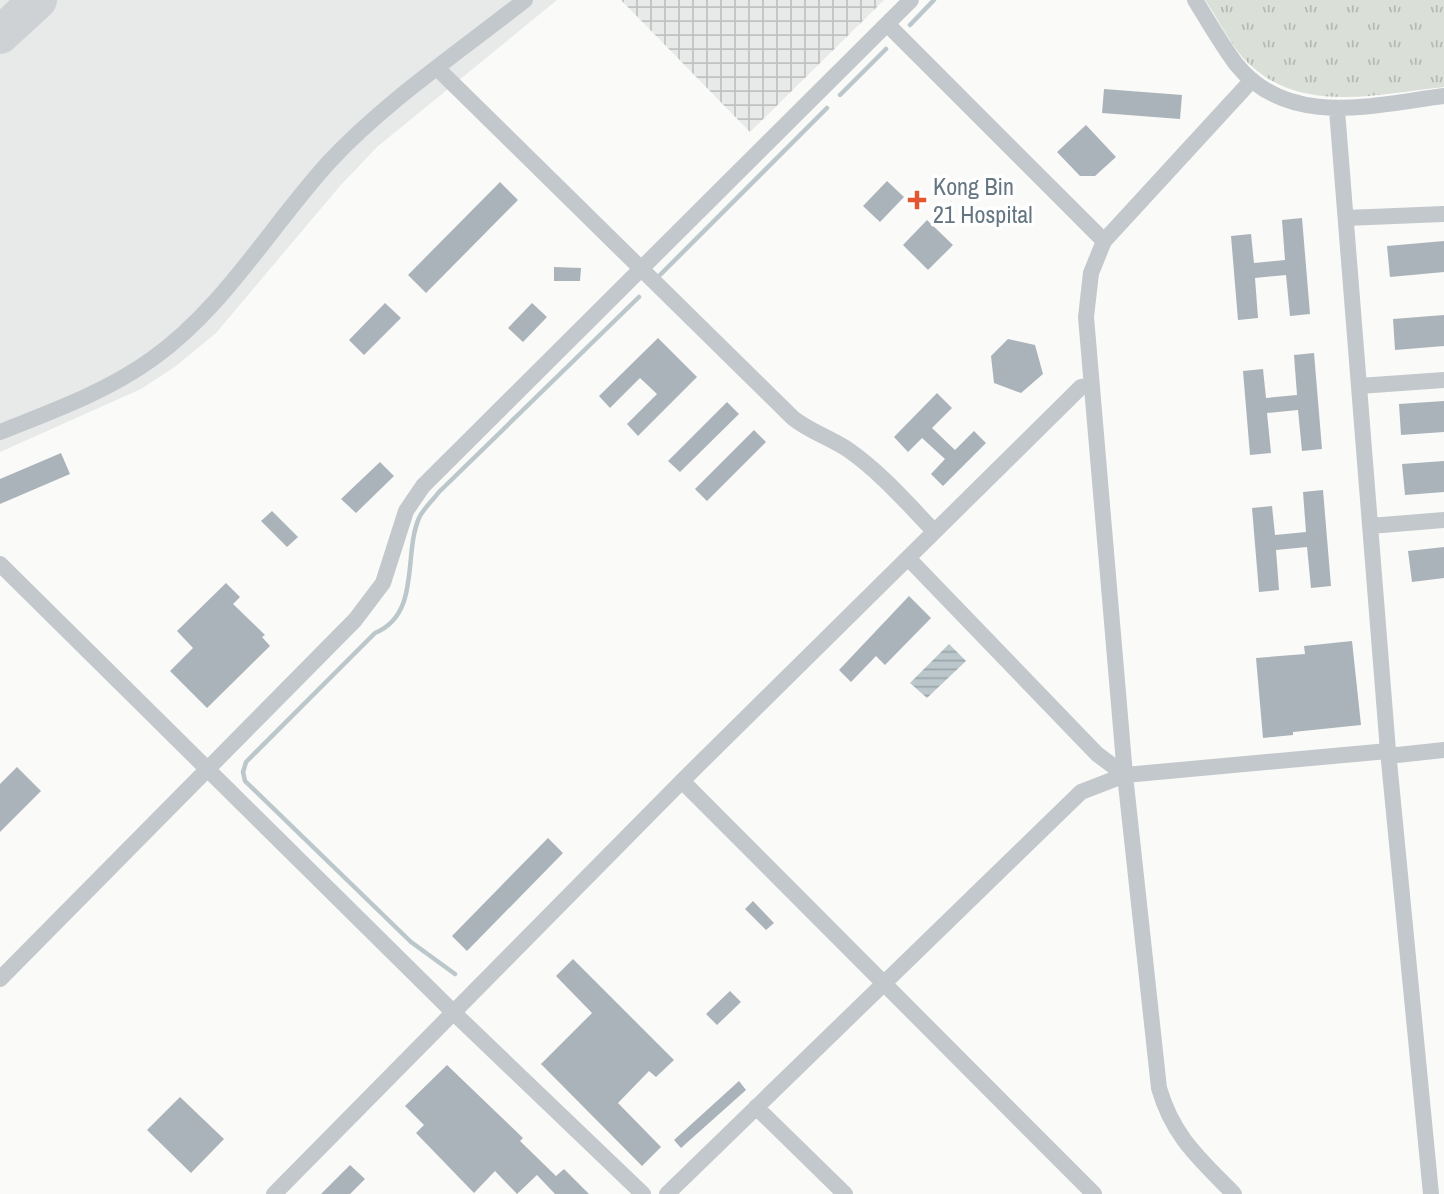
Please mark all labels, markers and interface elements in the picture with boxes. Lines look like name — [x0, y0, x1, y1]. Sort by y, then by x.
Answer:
place label: Kong Bin 21 Hospital — [933, 170, 1033, 230]
marker: Kong Bin 21 Hospital — [907, 190, 927, 210]

